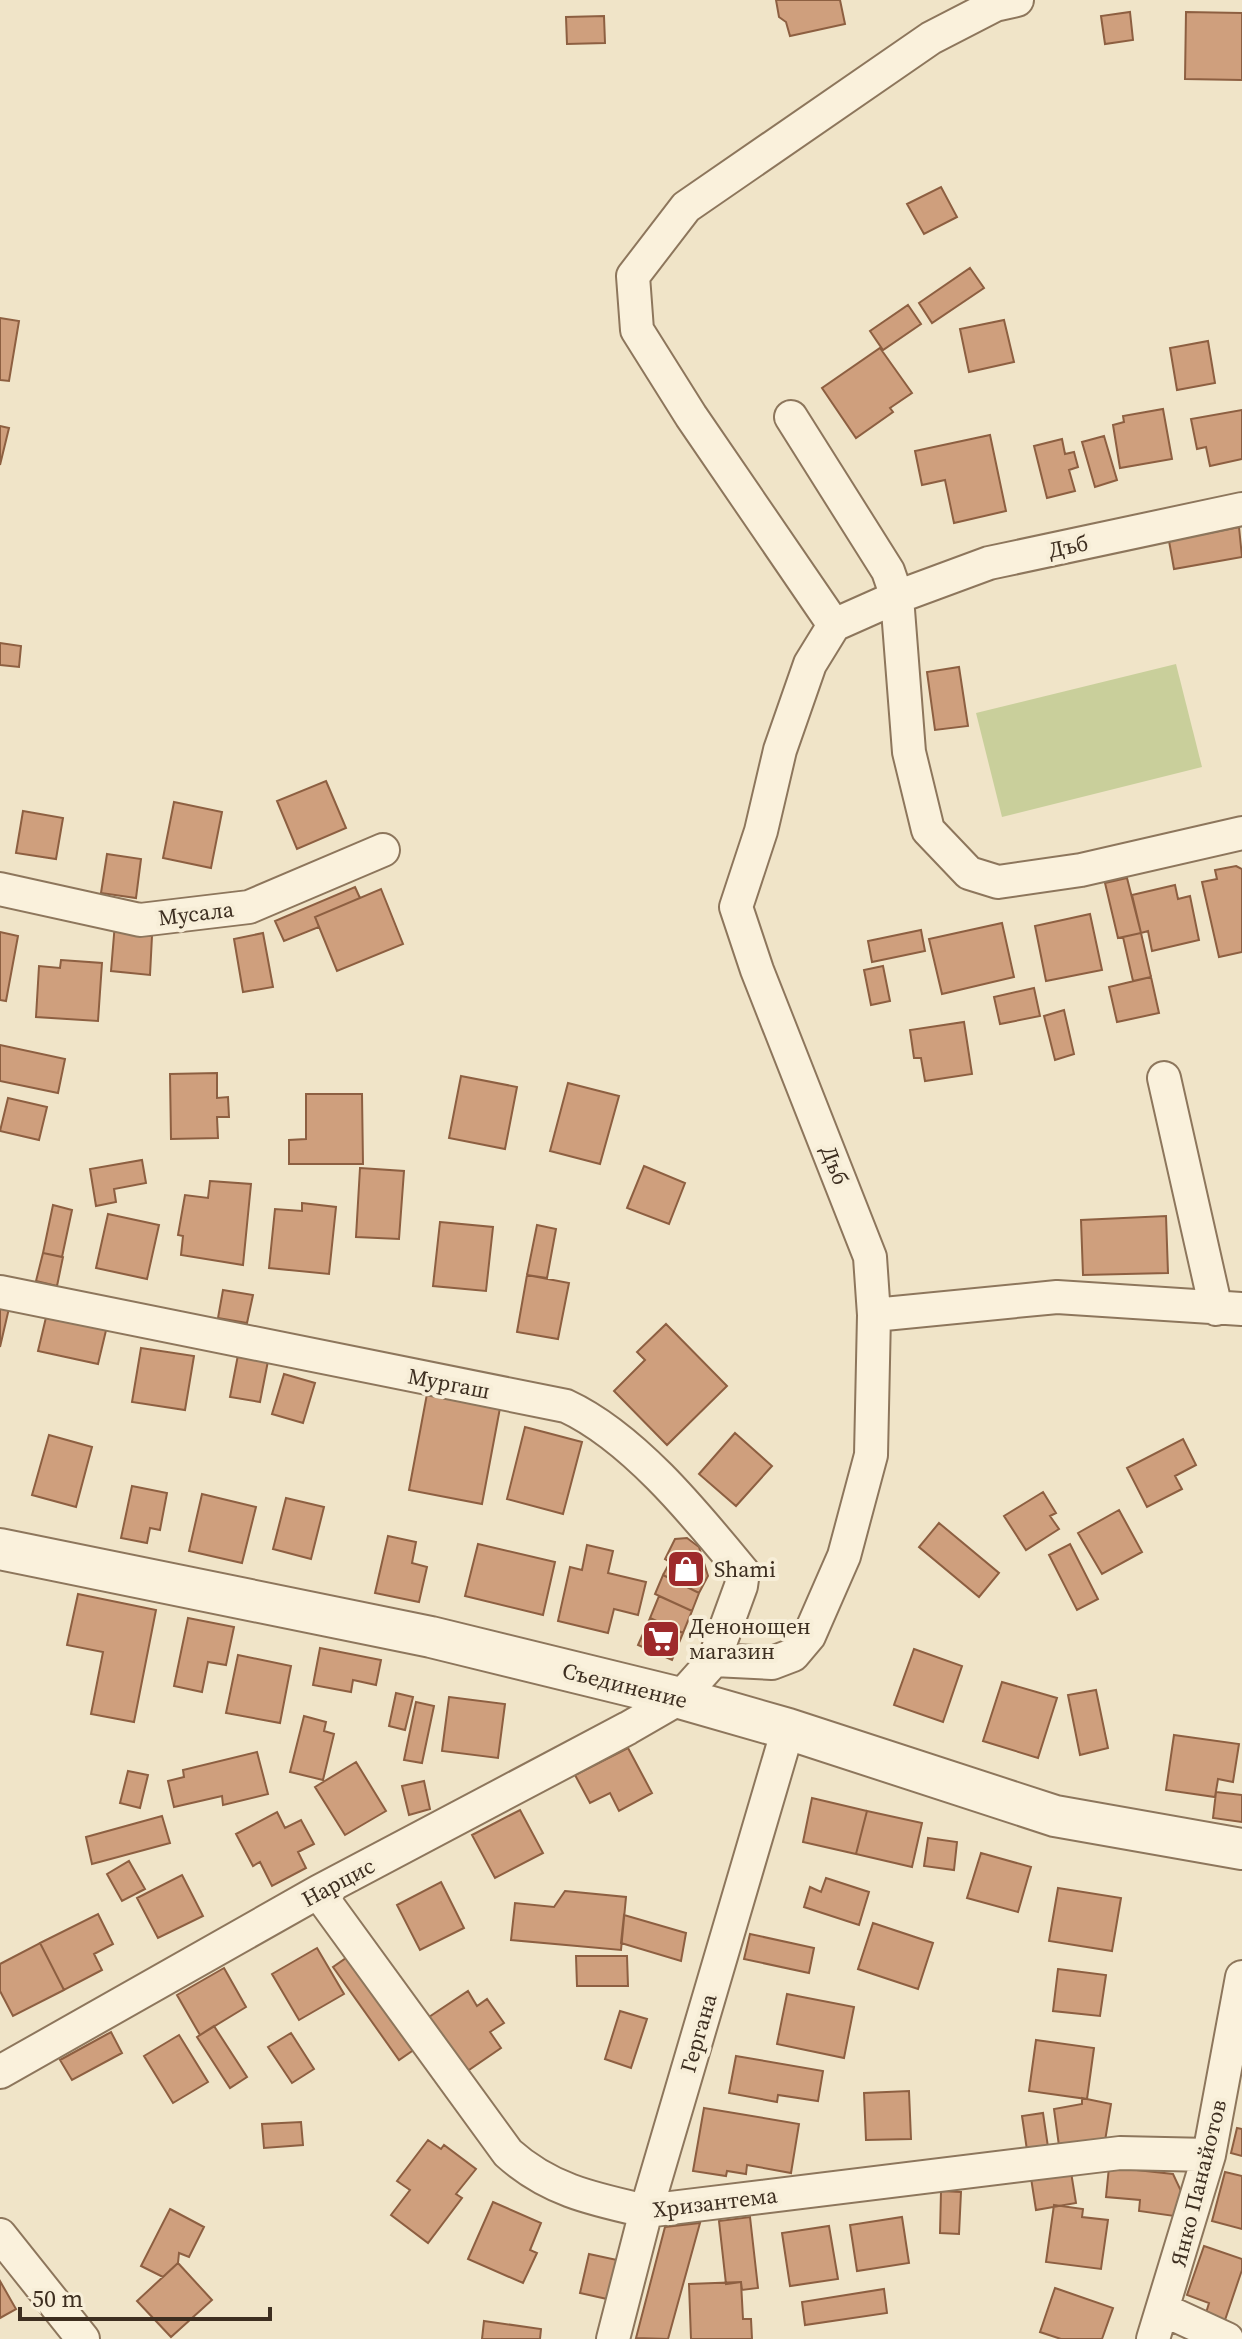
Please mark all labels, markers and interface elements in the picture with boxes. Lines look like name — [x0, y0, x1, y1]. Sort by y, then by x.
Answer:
street label: Дъб — [1045, 527, 1091, 565]
street label: Мусала — [157, 893, 236, 933]
street label: Дъб — [814, 1141, 856, 1189]
street label: Мургаш — [405, 1360, 493, 1406]
shop icon: Shami — [665, 1548, 707, 1590]
place label: Shami — [714, 1554, 776, 1584]
place label: Денонощен магазин — [689, 1611, 811, 1666]
supermarket icon: Денонощен магазин — [640, 1618, 682, 1660]
street label: Съединение — [559, 1655, 691, 1715]
street label: Нарцис — [296, 1850, 380, 1914]
street label: Гергана — [672, 1989, 724, 2076]
street label: Янко Панайотов — [1163, 2097, 1233, 2269]
street label: Хризантема — [651, 2179, 780, 2225]
scale bar — [20, 2271, 270, 2321]
text: 50 m — [32, 2282, 83, 2315]

